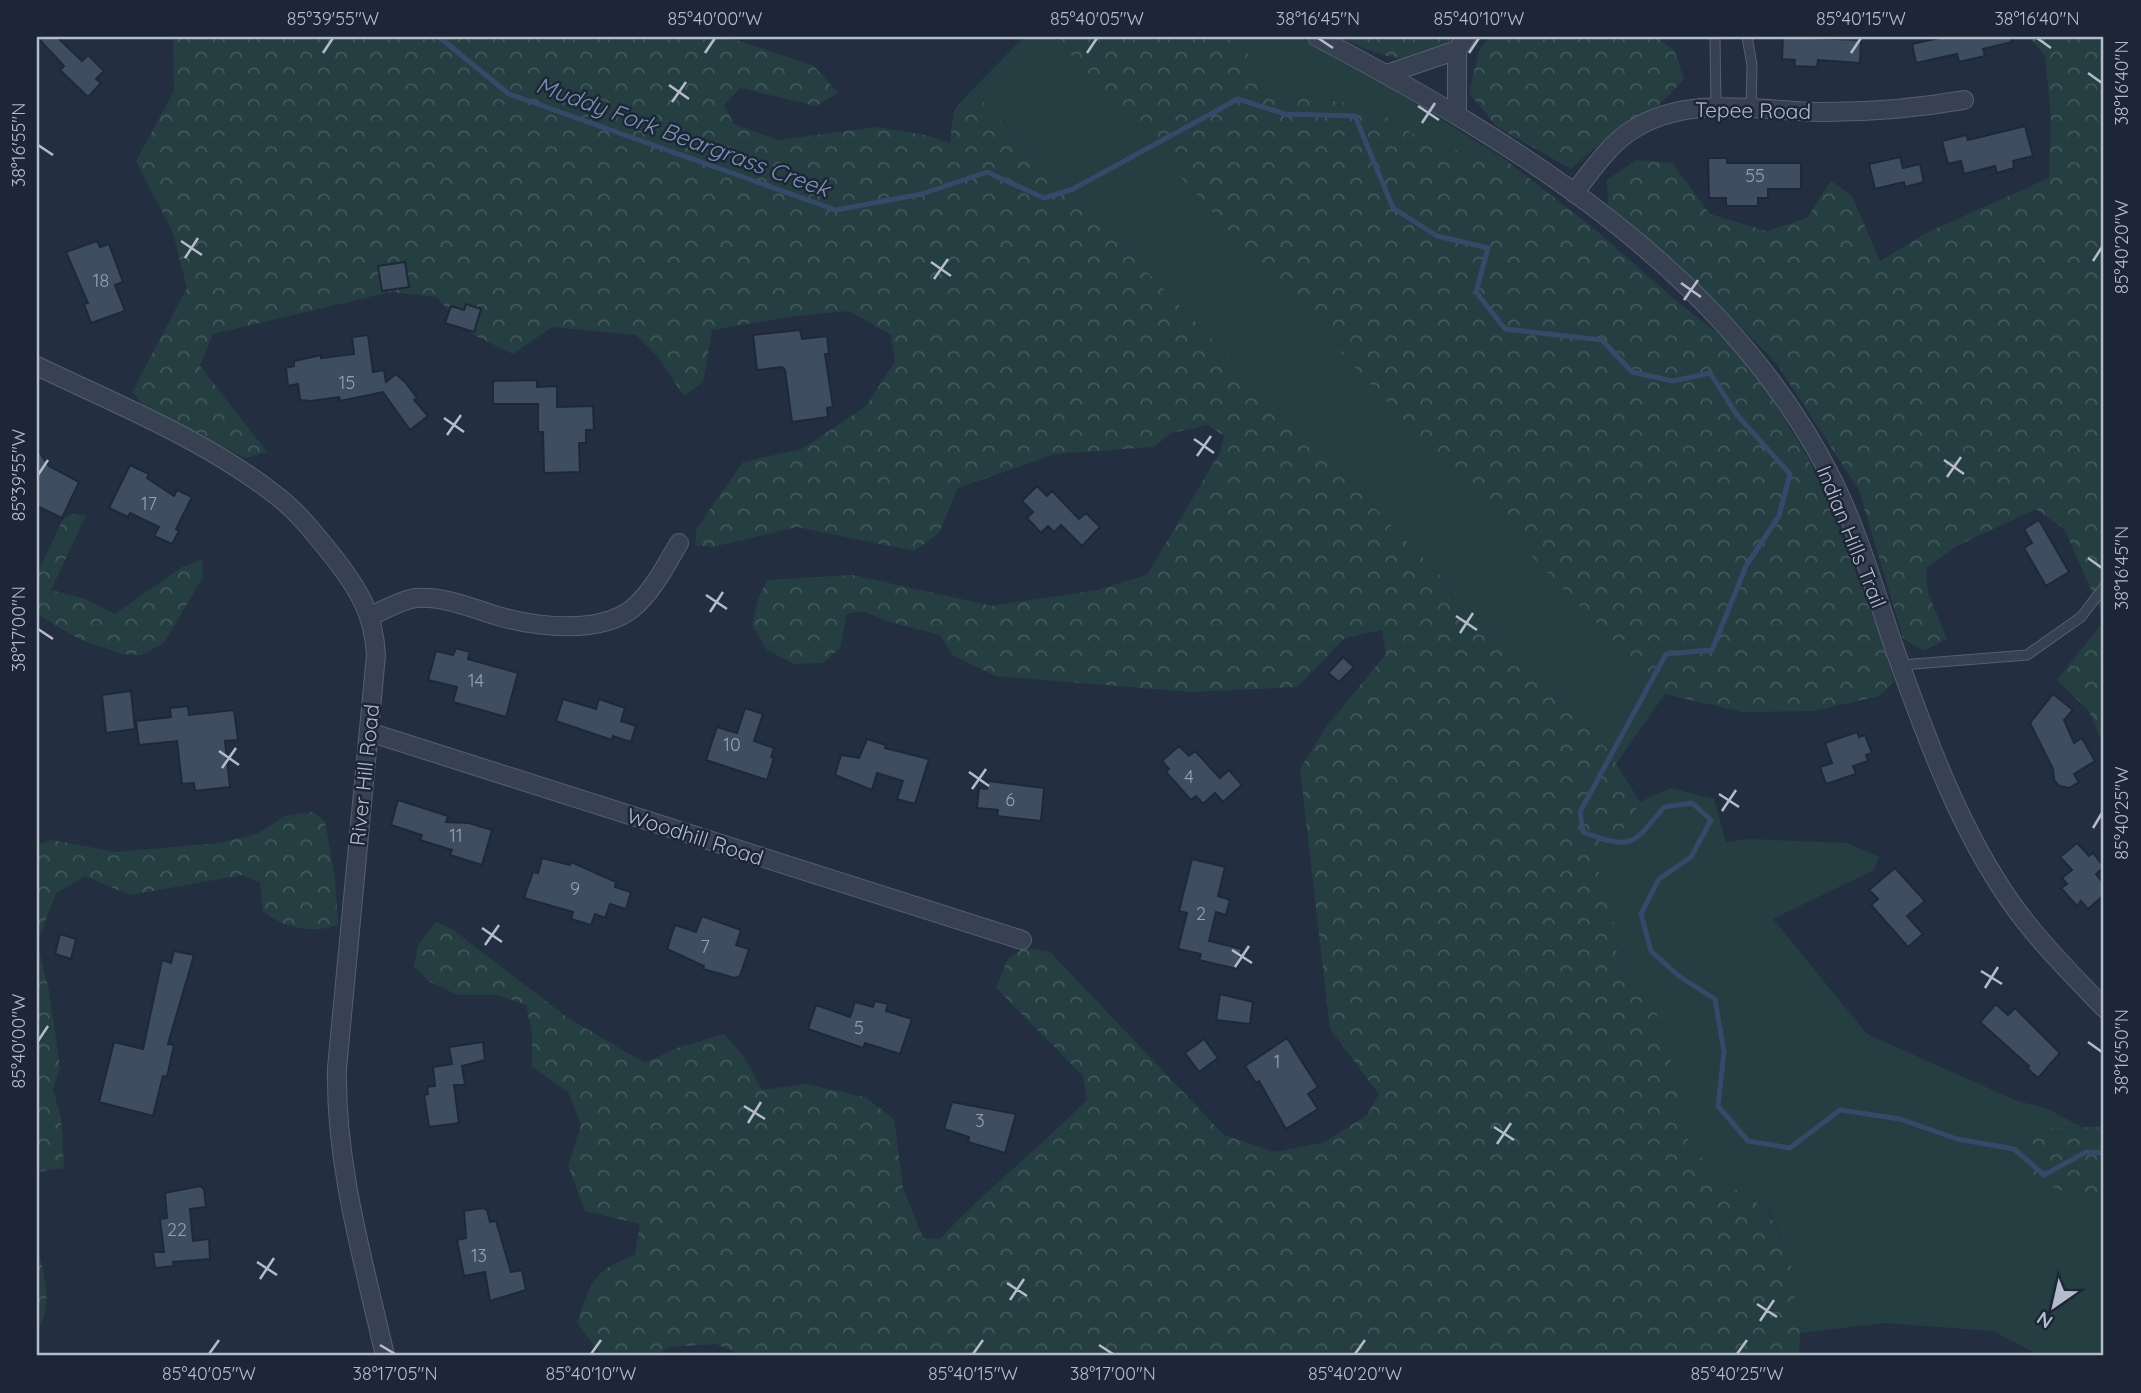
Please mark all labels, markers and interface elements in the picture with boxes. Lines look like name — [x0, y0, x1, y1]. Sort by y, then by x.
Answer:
text: 85°39'55"W — [287, 7, 379, 30]
text: 85°40'00"W — [668, 7, 762, 30]
text: 85°40'05"W — [1050, 7, 1144, 30]
text: 38°16'45"N — [1276, 7, 1360, 30]
text: 85°40'10"W — [1434, 7, 1524, 30]
text: 85°40'15"W — [1816, 7, 1906, 30]
text: 38°16'40"N — [1994, 7, 2080, 30]
text: 38°16'40"N — [2110, 40, 2133, 126]
water label: Muddy Fork Beargrass Creek — [532, 70, 835, 204]
street label: Tepee Road — [1695, 96, 1811, 124]
text: 38°16'55"N — [7, 103, 30, 187]
house number: 55 — [1745, 164, 1765, 187]
text: 85°40'20"W — [2110, 200, 2133, 294]
house number: 18 — [93, 269, 109, 292]
house number: 15 — [339, 371, 355, 394]
text: 85°39'55"W — [7, 429, 30, 521]
street label: Indian Hills Trail — [1812, 462, 1892, 612]
house number: 17 — [141, 492, 157, 515]
text: 38°16'45"N — [2110, 526, 2133, 610]
text: 38°17'00"N — [7, 586, 30, 672]
house number: 14 — [468, 669, 484, 692]
street label: River Hill Road — [344, 703, 384, 847]
house number: 10 — [723, 733, 741, 756]
house number: 4 — [1184, 765, 1194, 788]
text: 85°40'25"W — [2110, 766, 2133, 860]
house number: 6 — [1005, 788, 1015, 811]
street label: Woodhill Road — [624, 802, 767, 870]
house number: 11 — [449, 824, 463, 847]
house number: 9 — [570, 877, 580, 900]
house number: 2 — [1196, 902, 1206, 925]
house number: 7 — [700, 935, 710, 958]
text: 85°40'00"W — [7, 994, 30, 1088]
text: 38°16'50"N — [2110, 1009, 2133, 1095]
house number: 5 — [854, 1016, 864, 1039]
house number: 1 — [1274, 1050, 1280, 1073]
house number: 3 — [975, 1109, 985, 1132]
house number: 22 — [167, 1218, 187, 1241]
house number: 13 — [471, 1244, 487, 1267]
north arrow — [2018, 1270, 2088, 1340]
text: N — [2032, 1306, 2057, 1334]
text: 85°40'05"W — [162, 1362, 256, 1385]
text: 38°17'05"N — [352, 1362, 438, 1385]
text: 85°40'10"W — [546, 1362, 636, 1385]
text: 85°40'15"W — [928, 1362, 1018, 1385]
text: 38°17'00"N — [1070, 1362, 1156, 1385]
text: 85°40'20"W — [1308, 1362, 1402, 1385]
text: 85°40'25"W — [1690, 1362, 1784, 1385]

